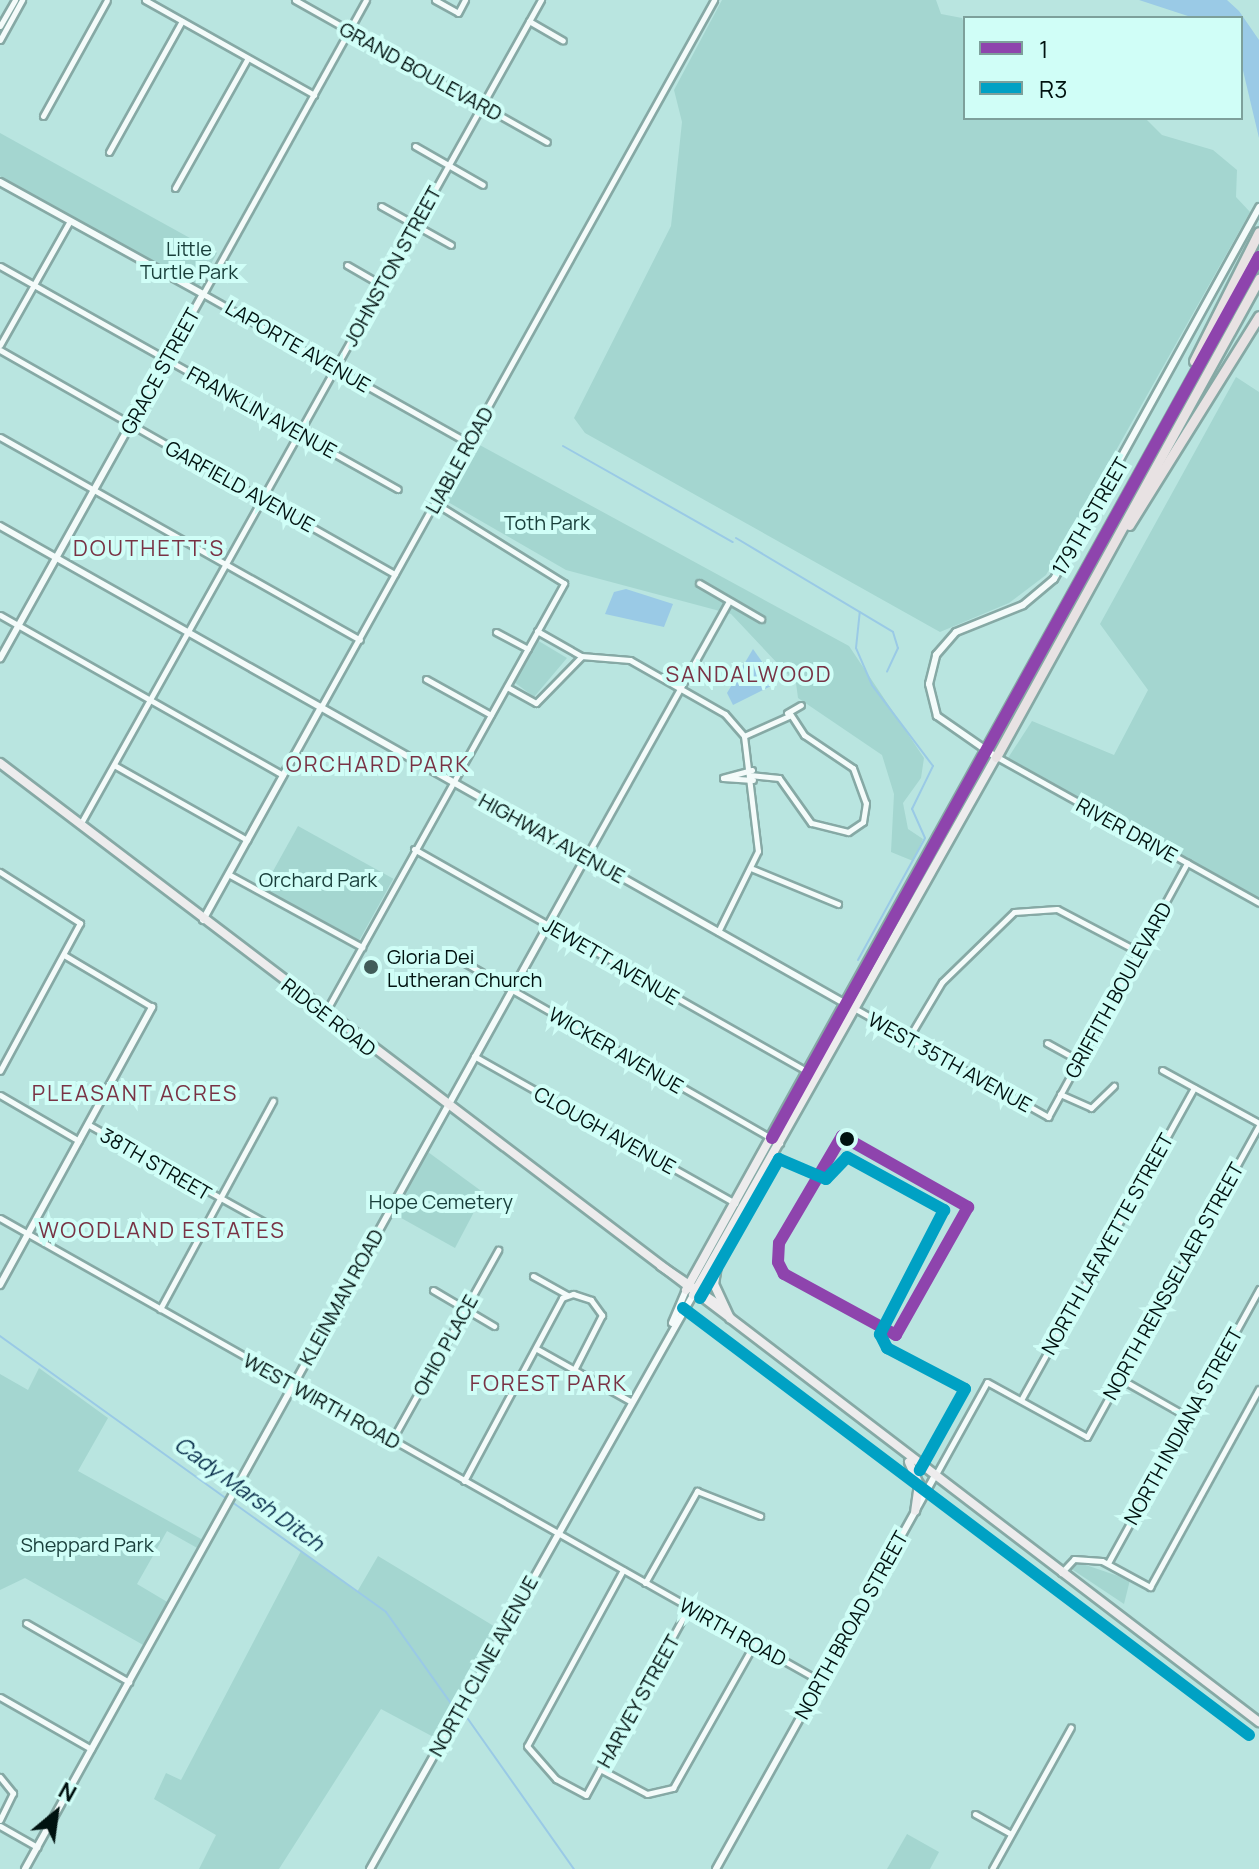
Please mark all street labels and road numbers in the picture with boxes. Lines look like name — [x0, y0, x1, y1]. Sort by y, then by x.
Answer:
street label: GRAND BOULEVARD — [335, 16, 507, 126]
street label: JOHNSTON STREET — [338, 182, 446, 350]
street label: LAPORTE AVENUE — [221, 295, 375, 397]
street label: GRACE STREET — [115, 304, 205, 438]
street label: FRANKLIN AVENUE — [183, 361, 341, 463]
street label: LIABLE ROAD — [420, 402, 498, 518]
street label: GARFIELD AVENUE — [161, 435, 319, 537]
street label: 179TH STREET — [1047, 453, 1133, 579]
street label: HIGHWAY AVENUE — [474, 788, 630, 888]
street label: RIVER DRIVE — [1072, 792, 1182, 868]
street label: GRIFFITH BOULEVARD — [1060, 898, 1176, 1082]
street label: JEWETT AVENUE — [538, 912, 684, 1010]
street label: RIDGE ROAD — [277, 973, 381, 1061]
street label: WICKER AVENUE — [544, 1002, 688, 1098]
street label: WEST 35TH AVENUE — [864, 1007, 1036, 1117]
street label: CLOUGH AVENUE — [530, 1081, 680, 1179]
street label: 38TH STREET — [96, 1123, 216, 1205]
street label: NORTH LAFAYETTE STREET — [1036, 1129, 1178, 1359]
street label: NORTH RENSSELAER STREET — [1098, 1158, 1248, 1404]
street label: KLEINMAN ROAD — [294, 1225, 388, 1369]
street label: OHIO PLACE — [407, 1290, 483, 1400]
street label: NORTH INDIANA STREET — [1119, 1323, 1247, 1529]
street label: WEST WIRTH ROAD — [239, 1348, 405, 1454]
street label: NORTH BROAD STREET — [789, 1527, 913, 1723]
street label: NORTH CLINE AVENUE — [423, 1572, 543, 1760]
street label: WIRTH ROAD — [675, 1593, 791, 1671]
street label: HARVEY STREET — [591, 1630, 685, 1772]

